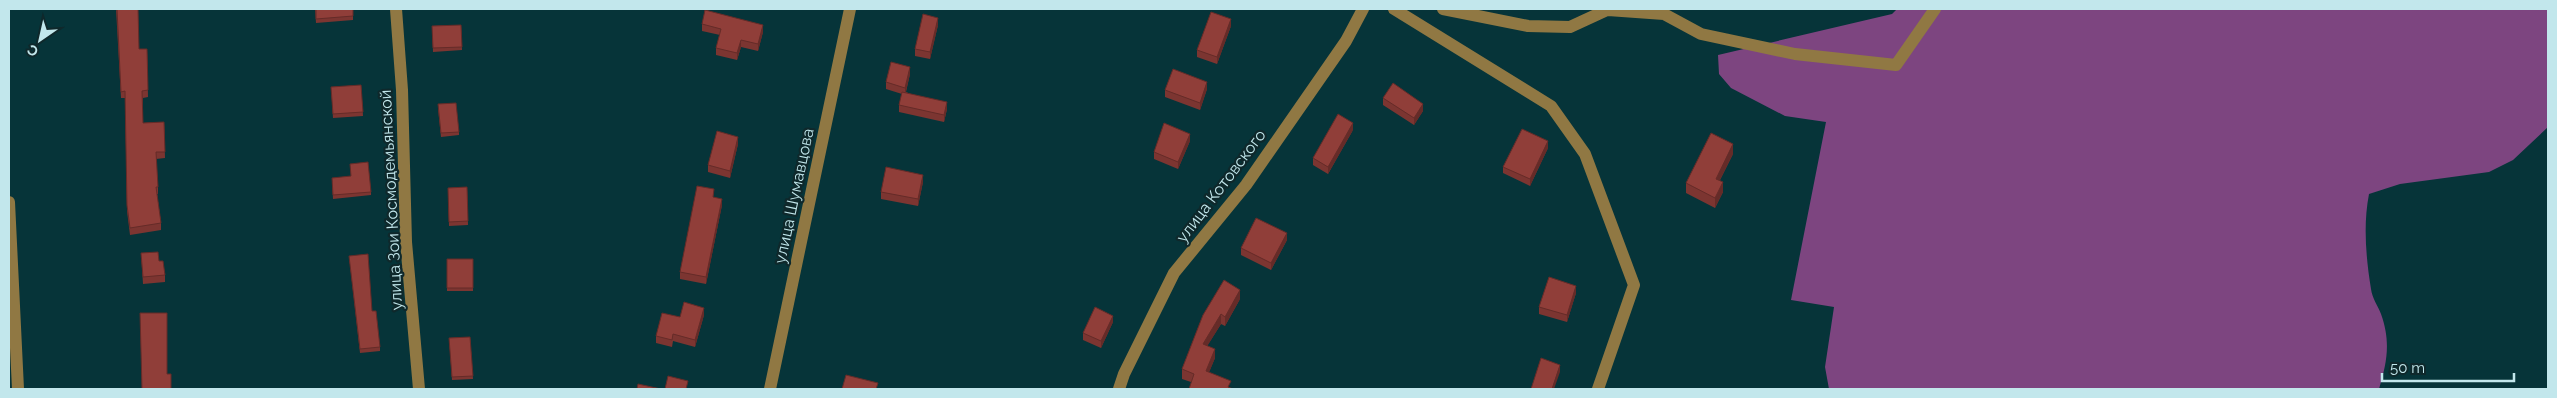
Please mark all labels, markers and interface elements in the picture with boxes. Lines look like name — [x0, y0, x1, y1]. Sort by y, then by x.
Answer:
north arrow — [15, 15, 65, 65]
text: С — [24, 41, 41, 60]
street label: улица Зои Космодемьянской — [376, 89, 406, 311]
street label: улица Котовского — [1172, 126, 1270, 246]
street label: улица Шумавцова — [770, 127, 818, 265]
scale bar — [2382, 350, 2514, 382]
text: 50 m — [2390, 359, 2425, 377]

